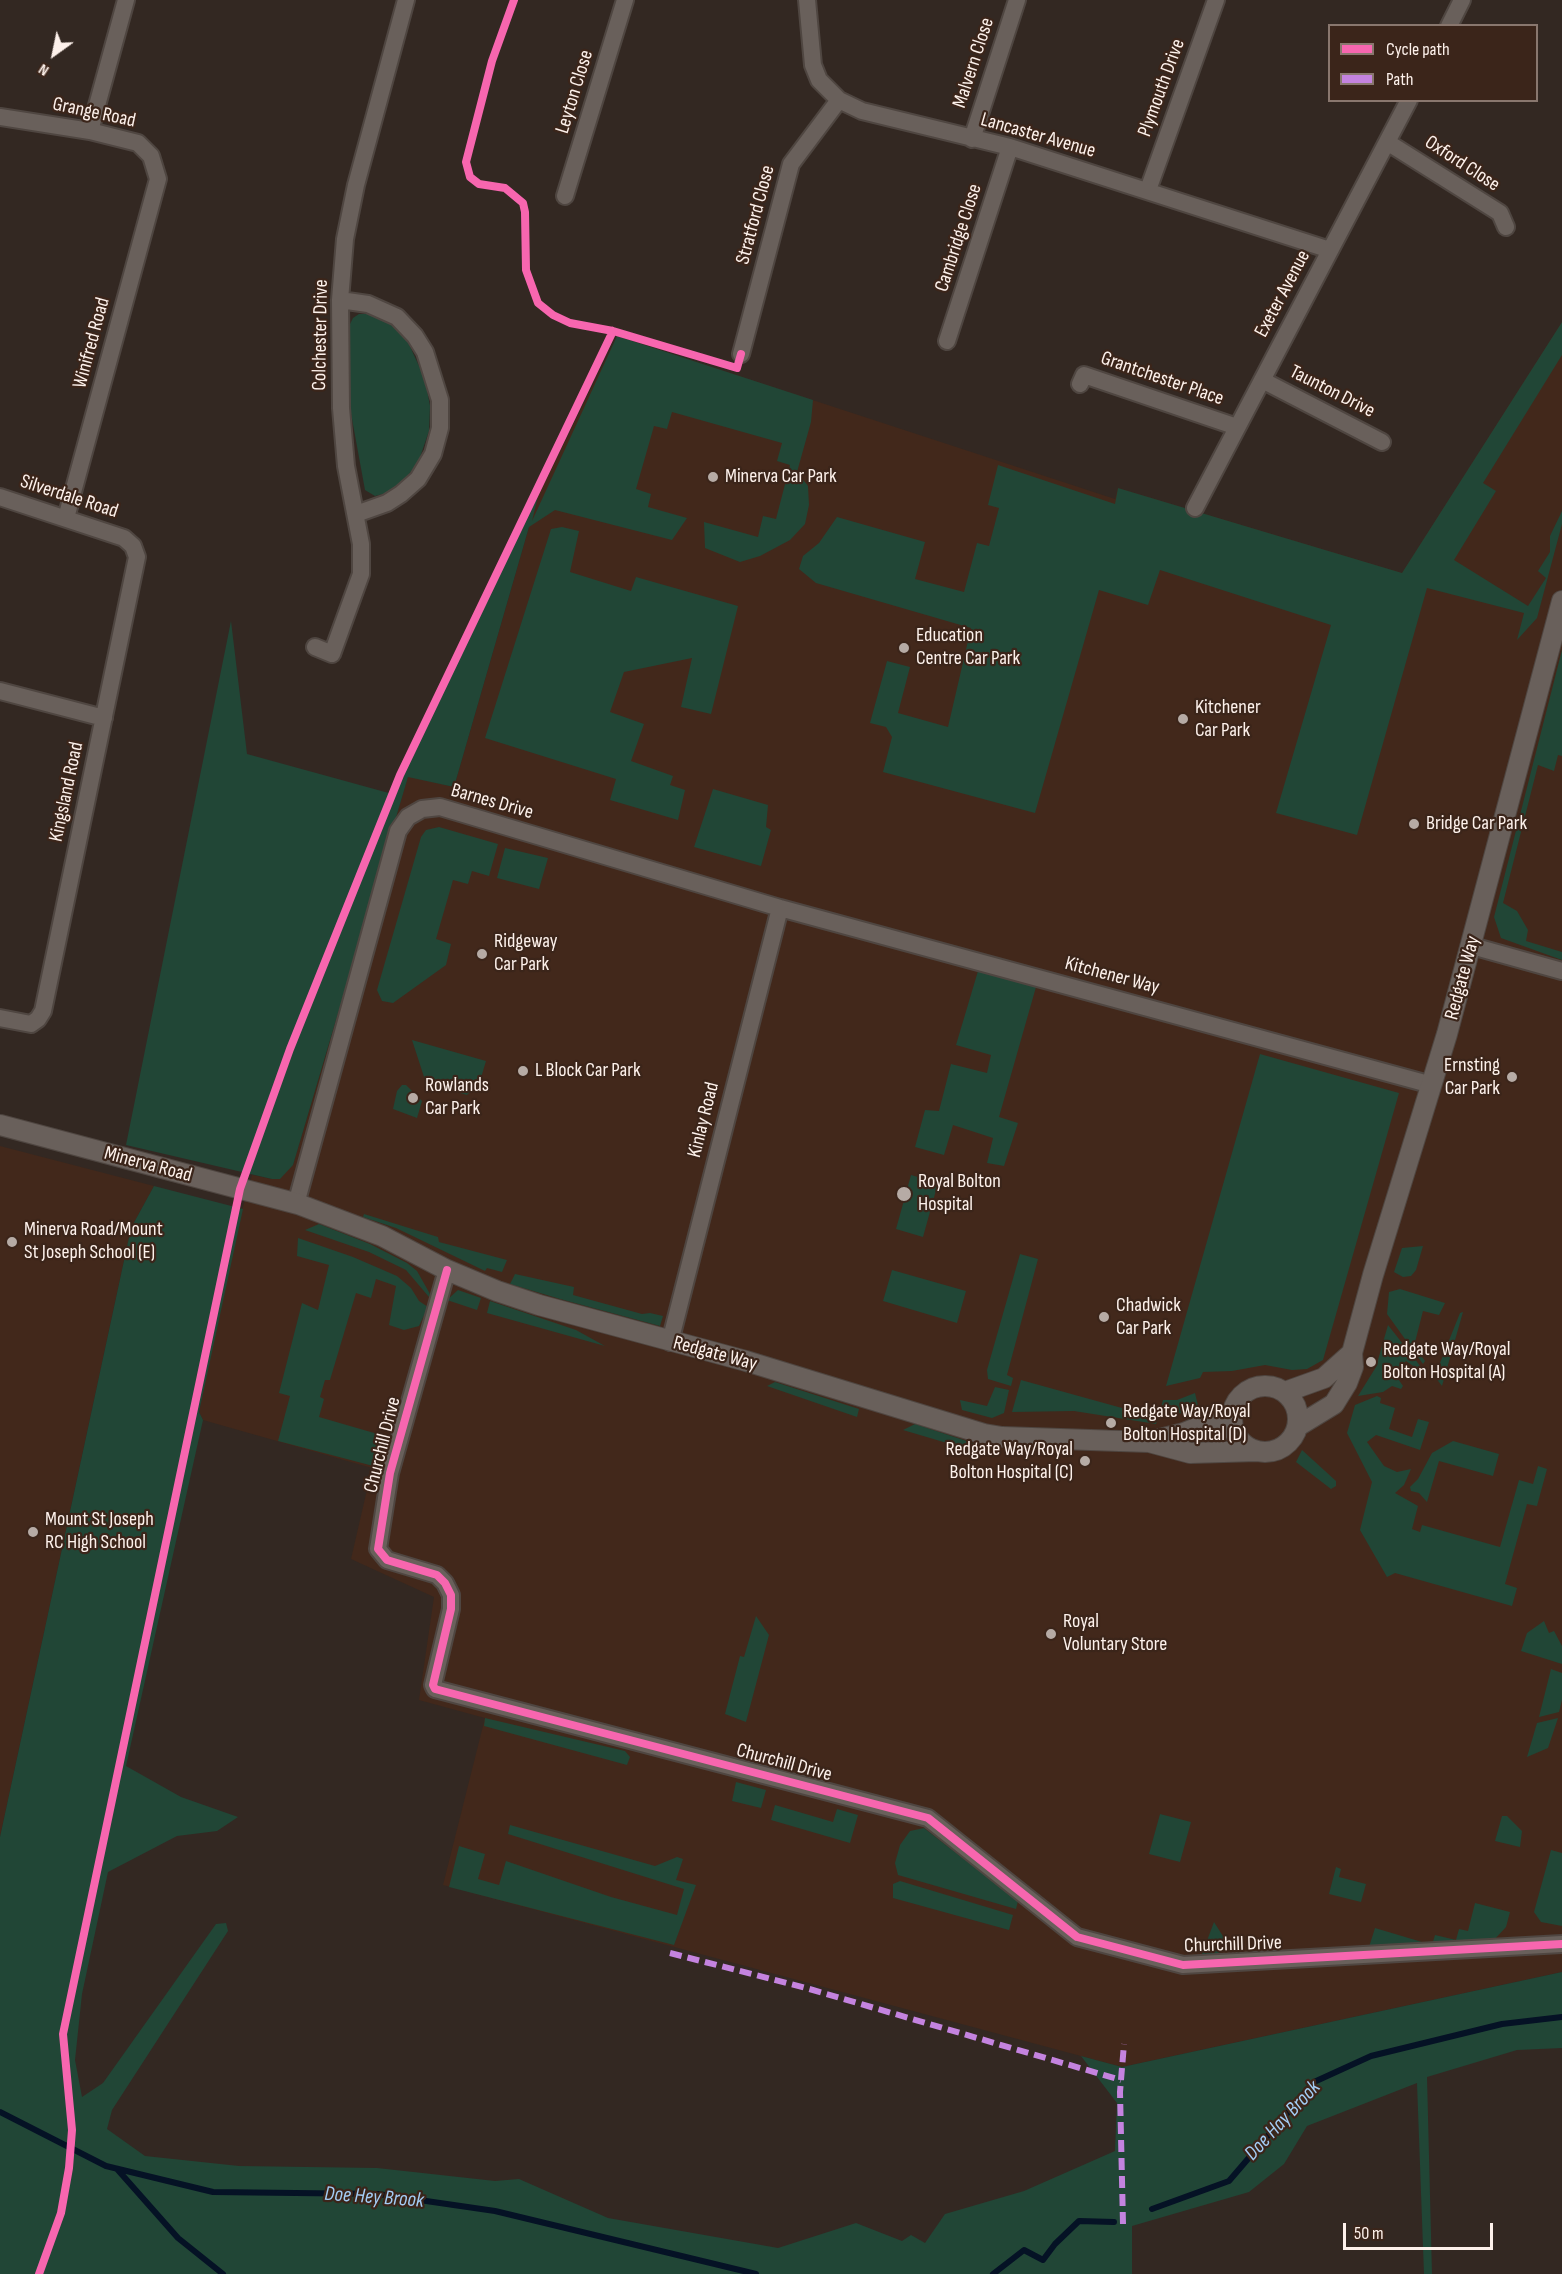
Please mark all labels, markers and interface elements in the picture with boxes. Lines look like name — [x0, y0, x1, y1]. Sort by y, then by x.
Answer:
street label: Malvern Close — [948, 15, 1000, 111]
north arrow — [24, 24, 84, 84]
legend — [1328, 24, 1538, 102]
street label: Plymouth Drive — [1133, 36, 1191, 140]
text: Cycle path — [1386, 39, 1450, 60]
street label: Leyton Close — [551, 47, 599, 137]
text: N — [35, 59, 53, 80]
text: Path — [1386, 69, 1414, 90]
street label: Grange Road — [50, 93, 138, 133]
street label: Lancaster Avenue — [978, 108, 1098, 164]
street label: Oxford Close — [1420, 131, 1504, 197]
street label: Stratford Close — [731, 163, 781, 267]
street label: Cambridge Close — [930, 181, 988, 295]
street label: Exeter Avenue — [1250, 246, 1316, 342]
street label: Colchester Drive — [308, 279, 334, 391]
street label: Winifred Road — [68, 295, 116, 391]
street label: Grantchester Place — [1097, 347, 1227, 411]
street label: Taunton Drive — [1285, 360, 1379, 424]
place label: Minerva Car Park — [725, 465, 837, 489]
street label: Silverdale Road — [17, 470, 121, 524]
marker: Minerva Car Park — [706, 470, 720, 484]
place label: Education Centre Car Park — [916, 624, 1020, 671]
marker: Education Centre Car Park — [897, 641, 911, 655]
place label: Kitchener Car Park — [1195, 696, 1261, 743]
marker: Kitchener Car Park — [1176, 712, 1190, 726]
street label: Kingsland Road — [45, 740, 89, 844]
street label: Barnes Drive — [448, 779, 536, 825]
place label: Bridge Car Park — [1426, 812, 1527, 836]
marker: Bridge Car Park — [1407, 817, 1421, 831]
place label: Ridgeway Car Park — [494, 930, 557, 977]
street label: Redgate Way — [1440, 933, 1486, 1023]
marker: Ridgeway Car Park — [475, 947, 489, 961]
street label: Kitchener Way — [1062, 952, 1162, 1000]
place label: Ernsting Car Park — [1444, 1054, 1500, 1101]
place label: L Block Car Park — [535, 1059, 641, 1083]
marker: L Block Car Park — [516, 1064, 530, 1078]
marker: Ernsting Car Park — [1505, 1070, 1519, 1084]
place label: Rowlands Car Park — [425, 1074, 489, 1121]
street label: Kinlay Road — [683, 1080, 725, 1160]
marker: Rowlands Car Park — [406, 1091, 420, 1105]
street label: Minerva Road — [102, 1142, 194, 1188]
place label: Royal Bolton Hospital — [918, 1170, 1001, 1217]
marker: Royal Bolton Hospital — [895, 1185, 913, 1203]
place label: Minerva Road/Mount St Joseph School (E) — [24, 1218, 163, 1265]
marker: Minerva Road/Mount St Joseph School (E) — [5, 1235, 19, 1249]
place label: Chadwick Car Park — [1116, 1294, 1181, 1341]
marker: Chadwick Car Park — [1097, 1310, 1111, 1324]
street label: Redgate Way — [670, 1331, 760, 1377]
place label: Redgate Way/Royal Bolton Hospital (A) — [1383, 1338, 1511, 1385]
marker: Redgate Way/Royal Bolton Hospital (A) — [1364, 1355, 1378, 1369]
street label: Churchill Drive — [360, 1395, 406, 1495]
place label: Redgate Way/Royal Bolton Hospital (D) — [1123, 1400, 1251, 1447]
marker: Redgate Way/Royal Bolton Hospital (D) — [1104, 1416, 1118, 1430]
place label: Redgate Way/Royal Bolton Hospital (C) — [945, 1438, 1073, 1485]
marker: Redgate Way/Royal Bolton Hospital (C) — [1078, 1454, 1092, 1468]
place label: Mount St Joseph RC High School — [45, 1508, 154, 1555]
marker: Mount St Joseph RC High School — [26, 1525, 40, 1539]
place label: Royal Voluntary Store — [1063, 1610, 1167, 1657]
marker: Royal Voluntary Store — [1044, 1627, 1058, 1641]
street label: Churchill Drive — [734, 1739, 834, 1787]
street label: Churchill Drive — [1184, 1931, 1282, 1959]
water label: Doe Hay Brook — [1240, 2076, 1326, 2166]
water label: Doe Hey Brook — [323, 2182, 425, 2214]
scale bar — [1346, 2211, 1496, 2249]
text: 50 m — [1354, 2223, 1384, 2244]

